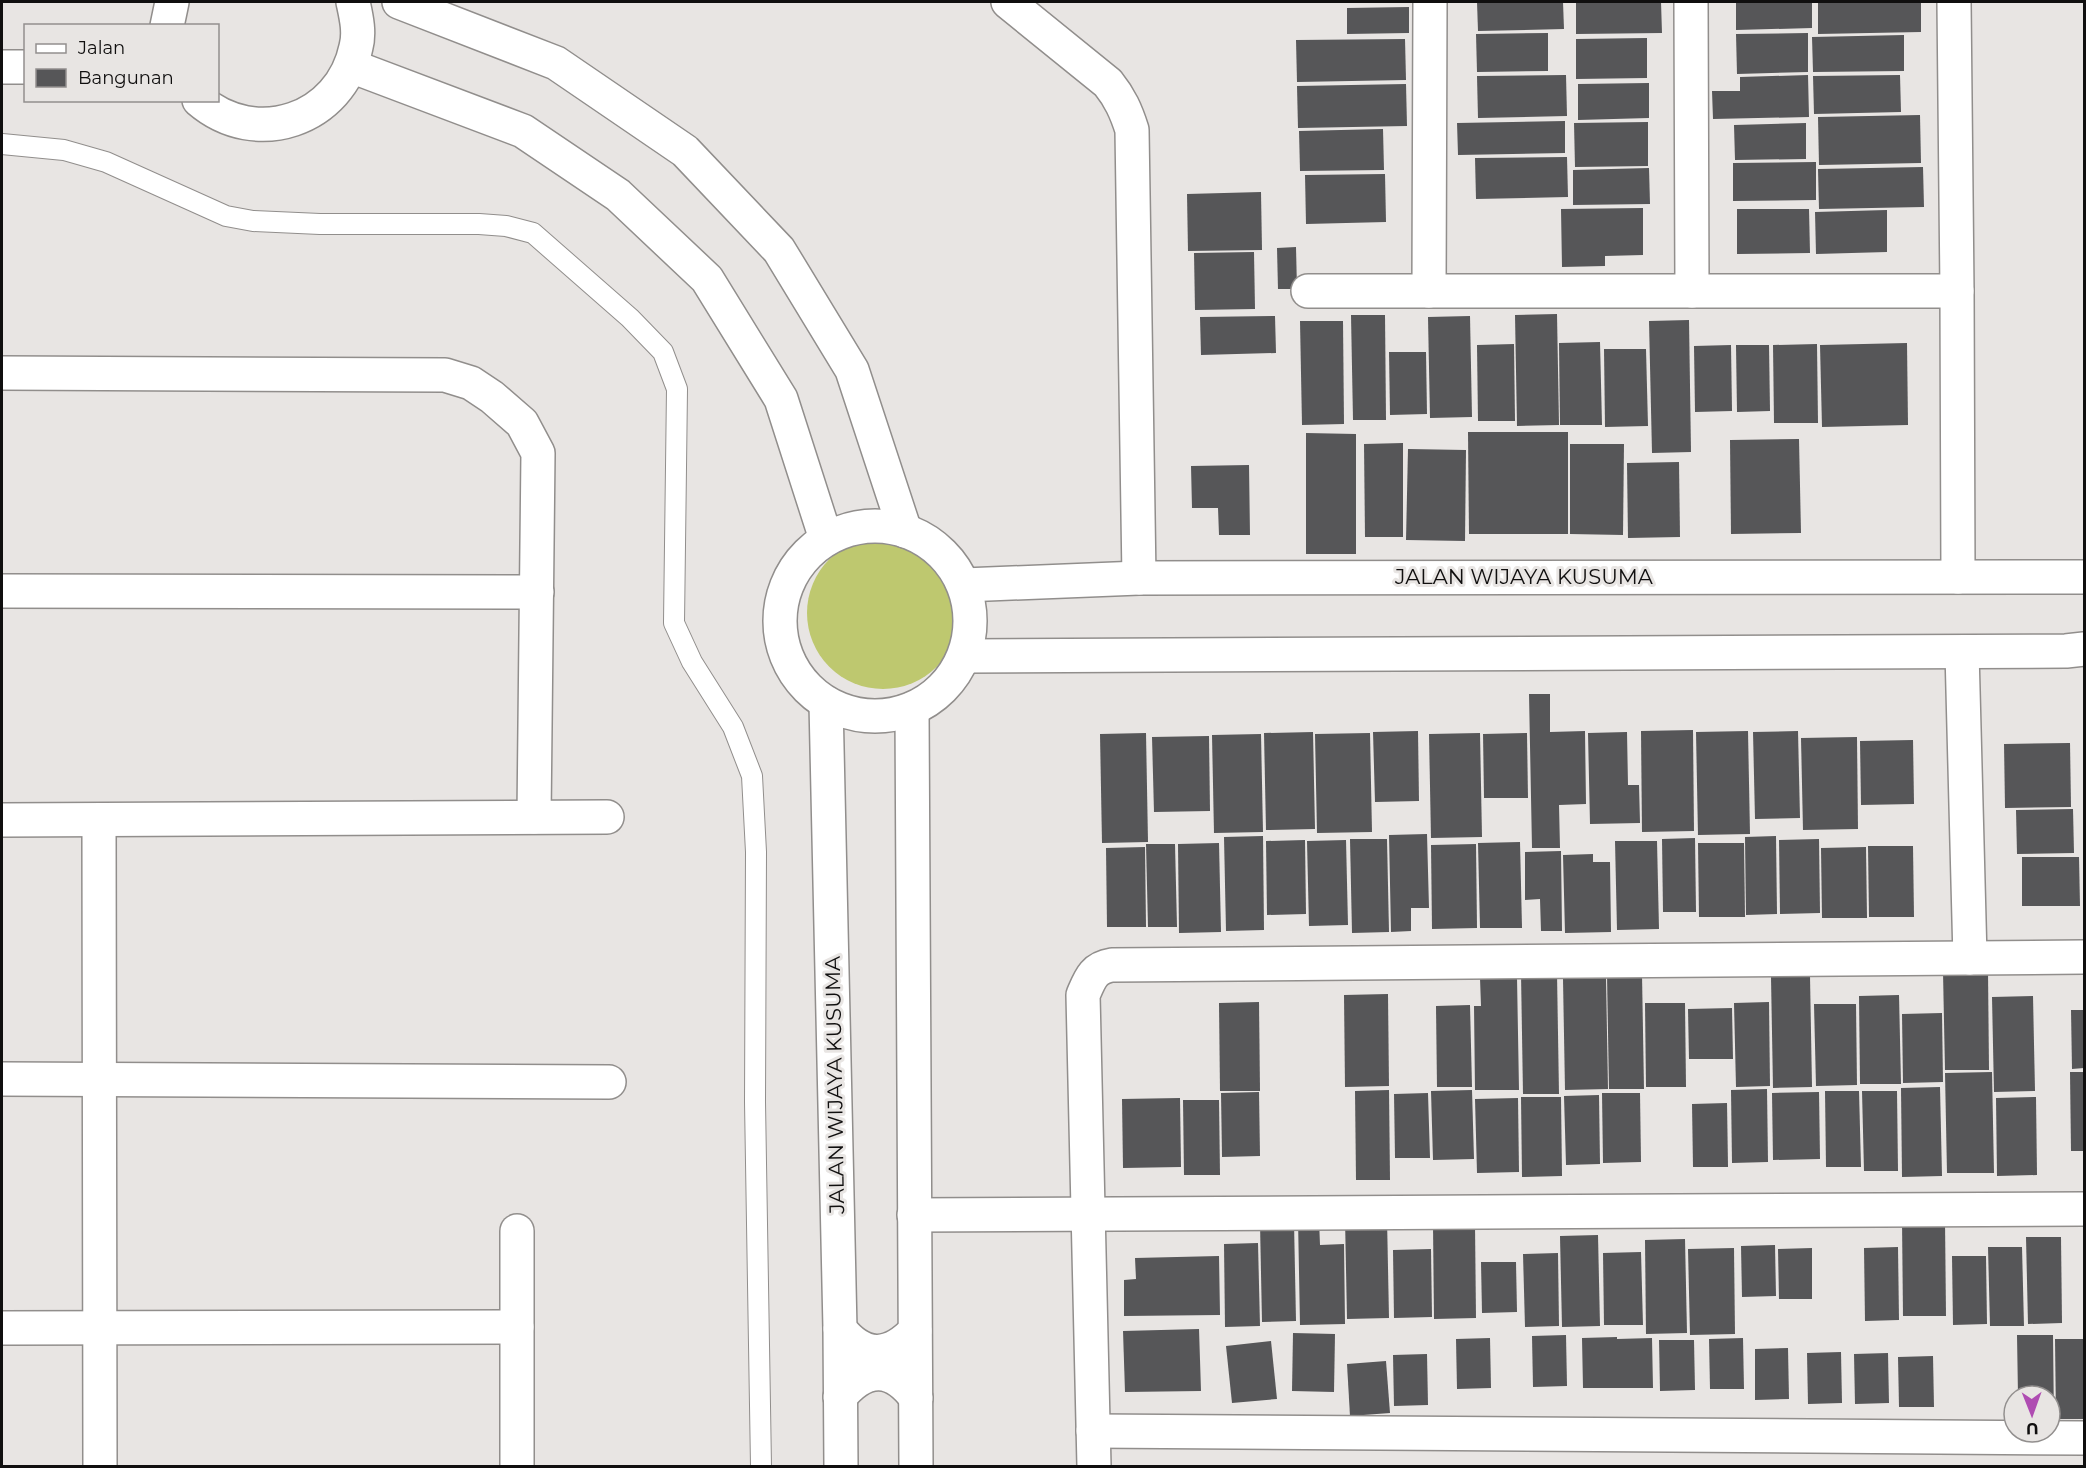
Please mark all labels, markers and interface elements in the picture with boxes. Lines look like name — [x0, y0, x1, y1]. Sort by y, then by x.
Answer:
legend — [24, 24, 219, 102]
text: Jalan — [77, 37, 125, 59]
text: Bangunan — [78, 67, 174, 89]
street label: JALAN WIJAYA KUSUMA — [1394, 564, 1654, 589]
street label: JALAN WIJAYA KUSUMA — [820, 955, 849, 1215]
north arrow — [2002, 1384, 2062, 1444]
text: U — [2026, 1419, 2039, 1438]

